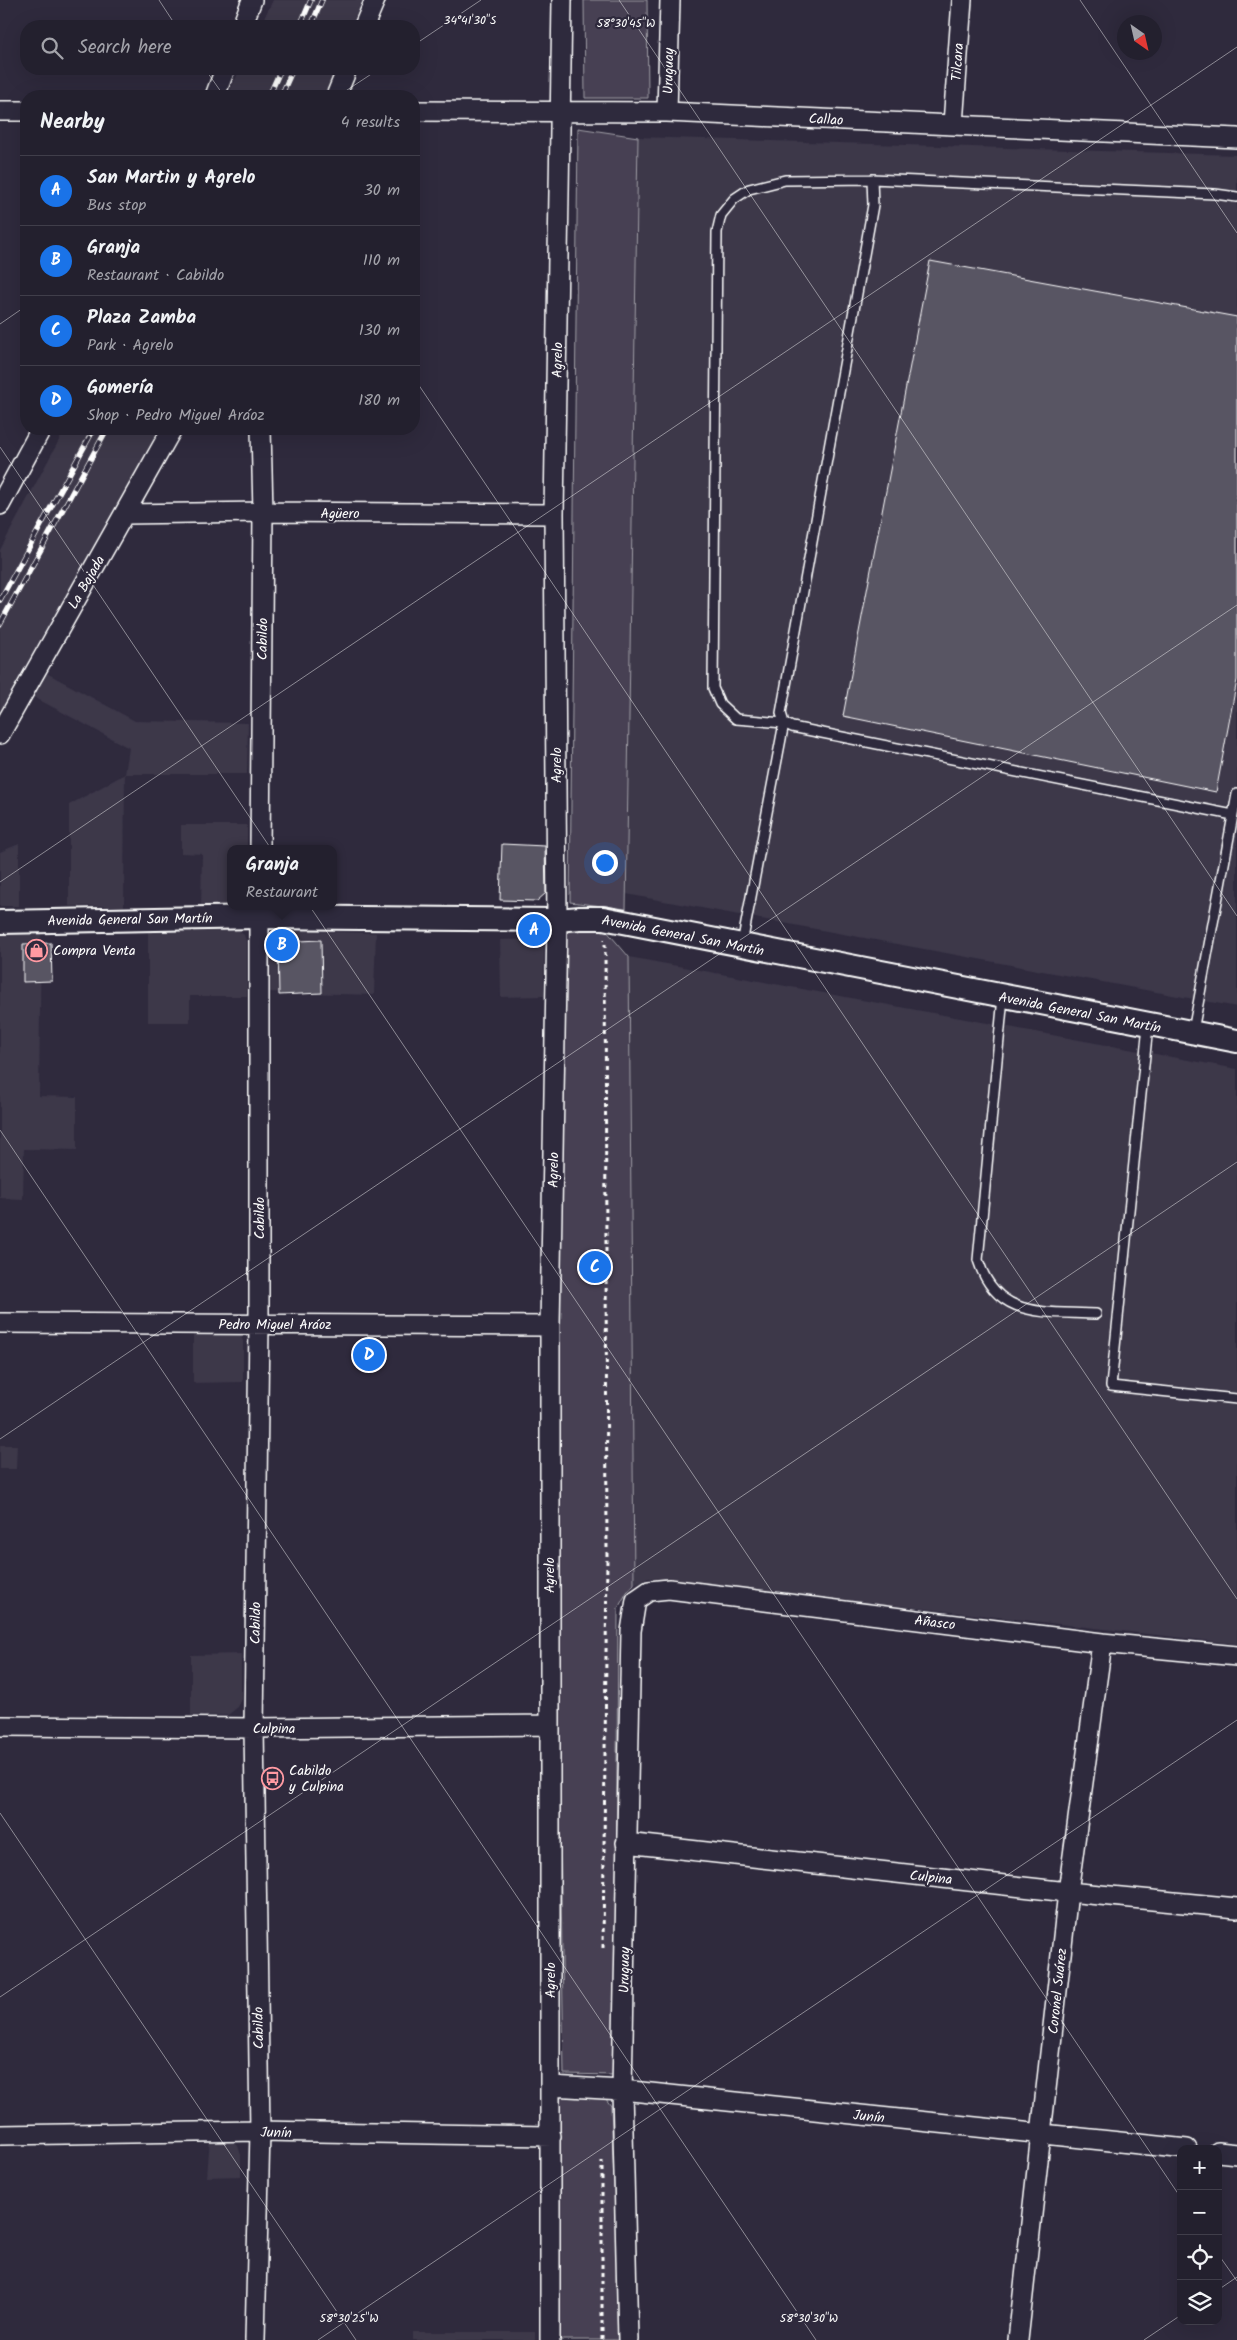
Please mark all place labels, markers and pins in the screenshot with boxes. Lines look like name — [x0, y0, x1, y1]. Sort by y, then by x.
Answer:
pin: A — [518, 911, 550, 949]
pin: B — [266, 926, 298, 964]
shop icon: Compra Venta — [25, 938, 49, 962]
place label: Compra Venta — [53, 940, 136, 962]
pin: C — [579, 1248, 611, 1286]
pin: D — [353, 1336, 385, 1374]
place label: Cabildo y Culpina — [288, 1760, 344, 1798]
bus stop icon: Cabildo y Culpina — [261, 1766, 285, 1790]

